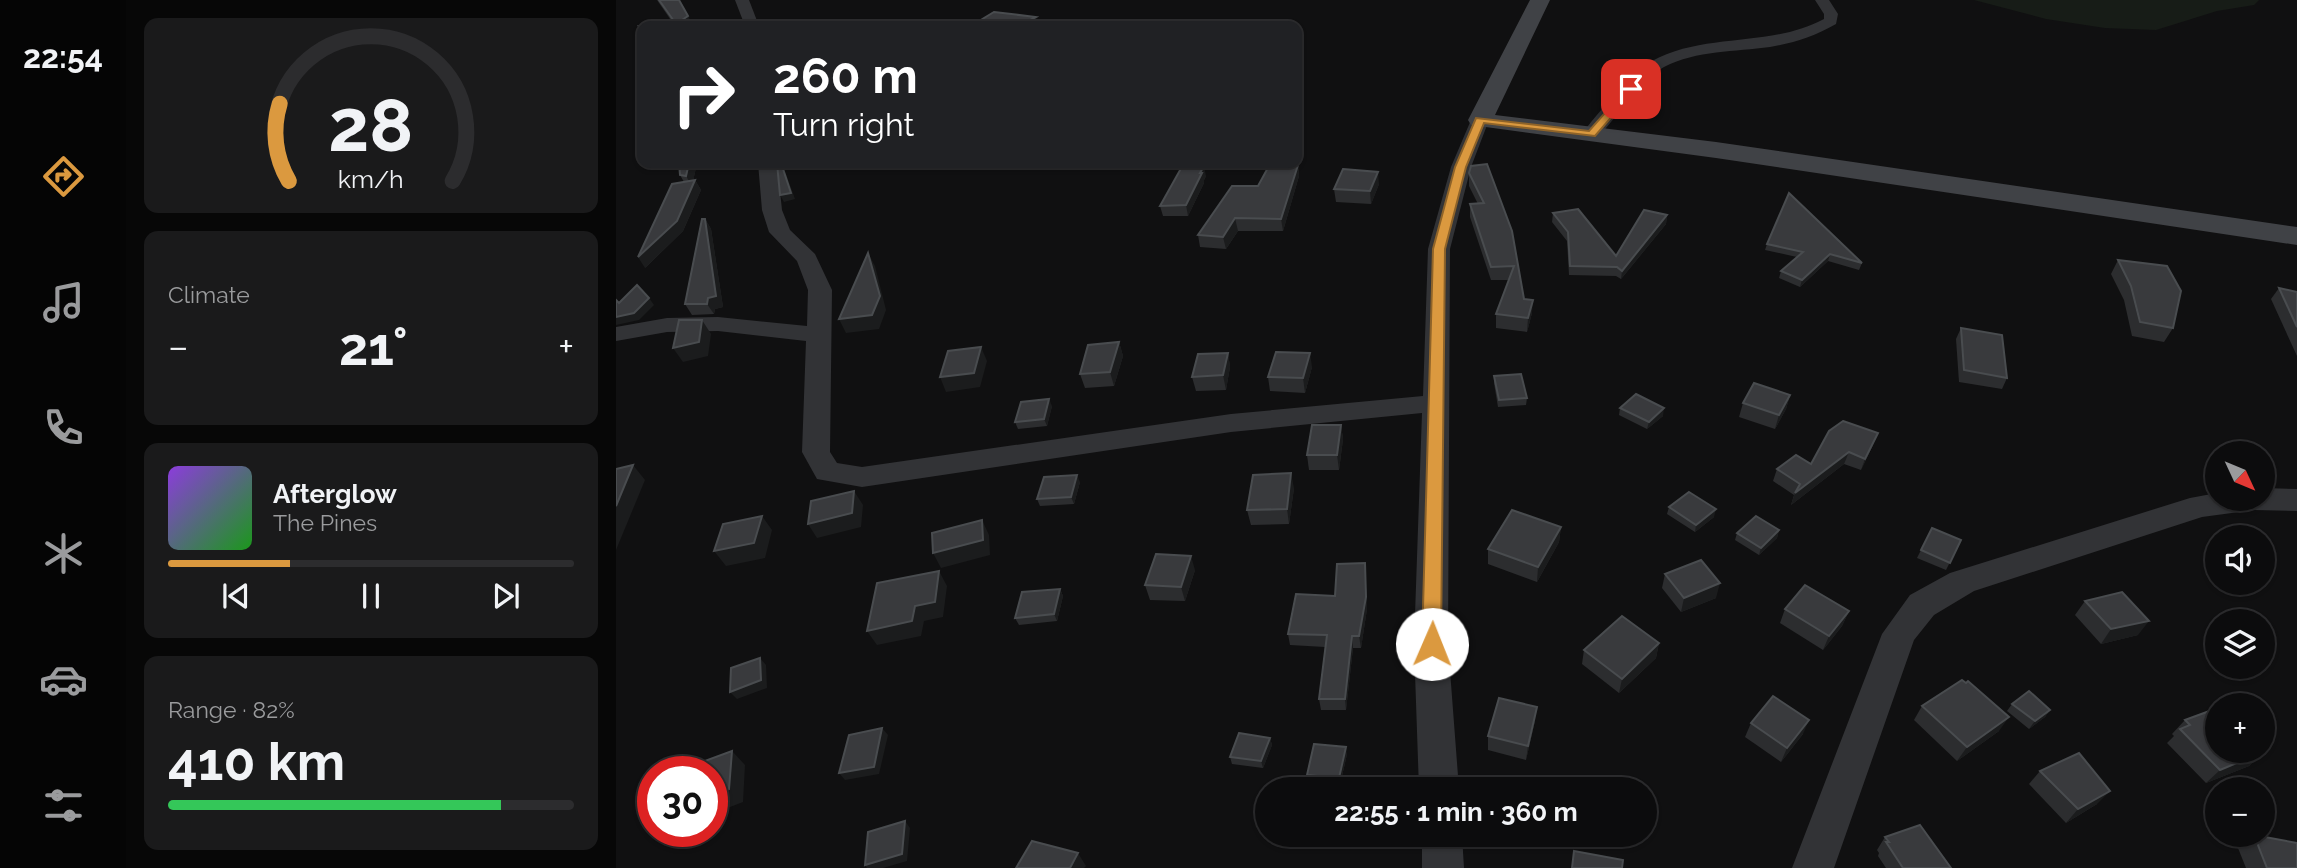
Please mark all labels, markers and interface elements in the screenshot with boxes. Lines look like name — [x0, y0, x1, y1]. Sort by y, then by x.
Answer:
text: 22:54 — [23, 38, 103, 75]
text: 260 m — [773, 47, 918, 104]
icon: right — [658, 49, 749, 140]
pin — [1601, 59, 1661, 119]
icon: arrive — [1612, 70, 1650, 108]
text: 28 — [328, 84, 414, 169]
text: Turn right — [773, 106, 914, 143]
icon: directions — [39, 152, 88, 201]
text: km/h — [338, 164, 404, 194]
icon: music — [39, 278, 88, 327]
text: Climate — [168, 281, 250, 308]
text: 21° — [339, 316, 408, 377]
text: − — [168, 324, 188, 369]
text: + — [558, 324, 574, 369]
icon: phone — [39, 403, 88, 452]
north arrow — [2205, 441, 2275, 511]
map controls — [2205, 441, 2275, 847]
text: Afterglow — [273, 479, 397, 509]
text: The Pines — [273, 509, 377, 536]
button: sound — [2205, 525, 2275, 595]
icon: climate — [39, 529, 88, 578]
icon: previous — [217, 577, 255, 615]
icon: pause — [352, 577, 390, 615]
icon: next — [487, 577, 525, 615]
position arrow — [1395, 607, 1469, 681]
button: layers — [2205, 609, 2275, 679]
icon: car — [39, 655, 88, 704]
button: + — [2205, 693, 2275, 763]
text: Range · 82% — [168, 696, 295, 723]
text: 410 km — [168, 731, 345, 792]
speed limit sign: 30 — [637, 756, 728, 847]
button: − — [2205, 777, 2275, 847]
icon: filters — [39, 781, 88, 830]
text: 22:55 · 1 min · 360 m — [1334, 797, 1578, 827]

